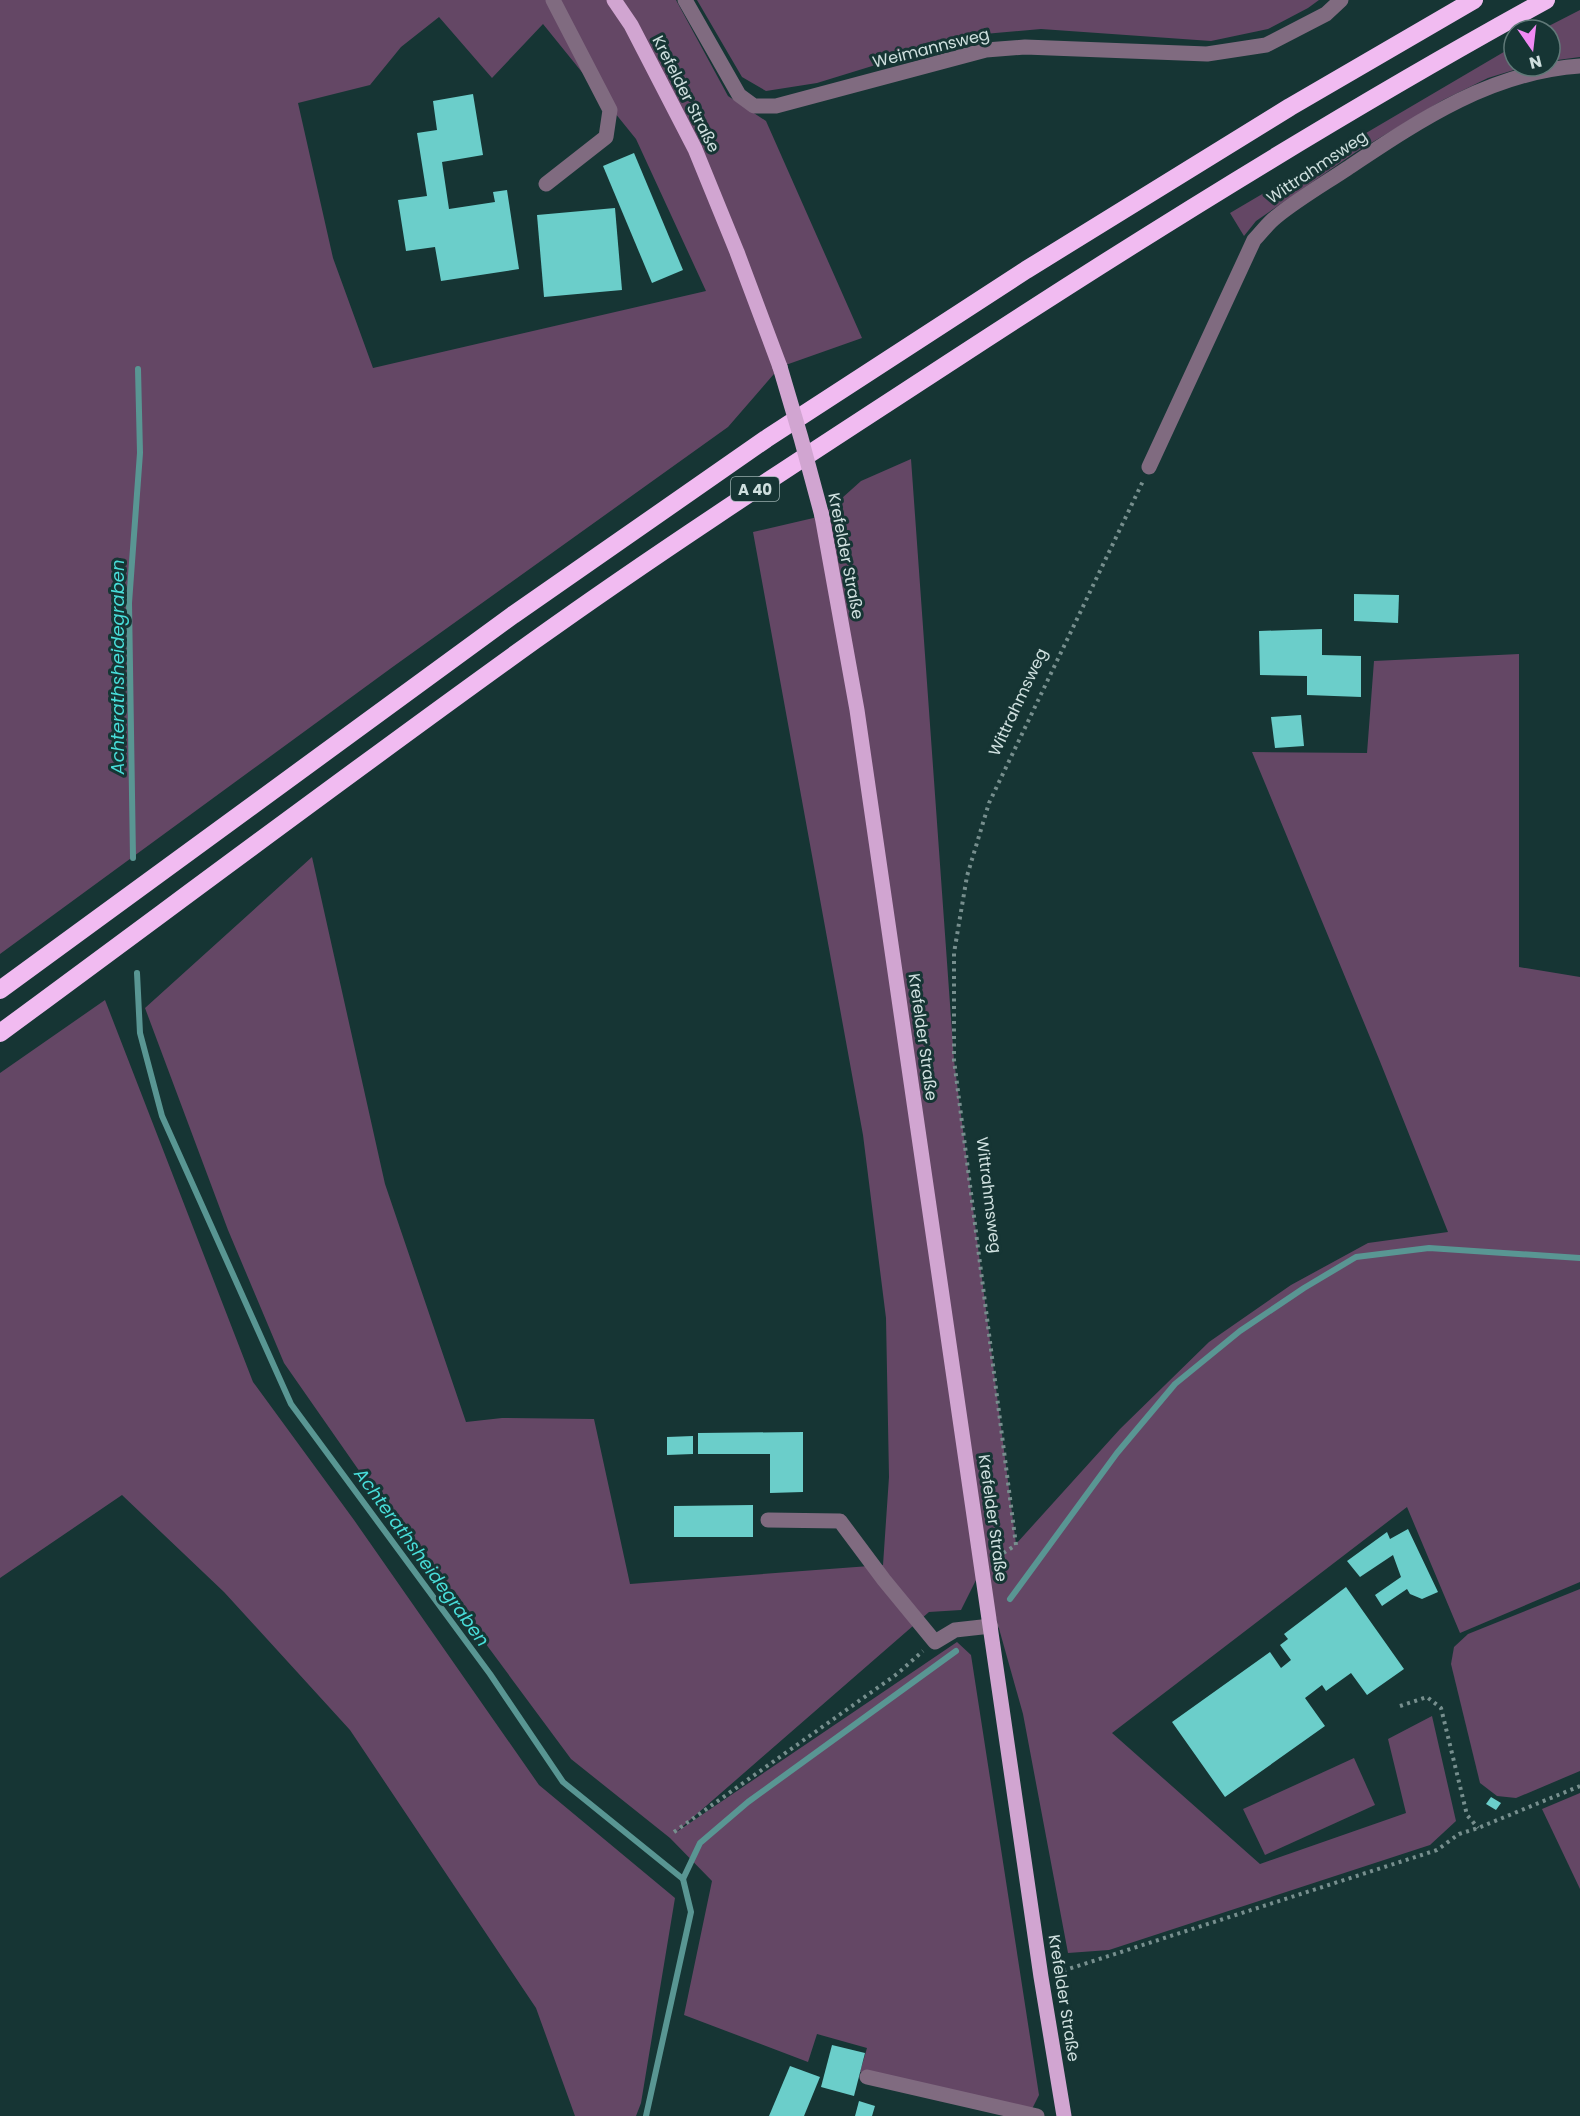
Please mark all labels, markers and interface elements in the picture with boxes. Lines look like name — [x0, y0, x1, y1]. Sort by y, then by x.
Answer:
north arrow — [1502, 18, 1562, 78]
street label: Weimannsweg — [870, 22, 992, 74]
street label: Krefelder Straße — [647, 32, 725, 156]
text: N — [1527, 49, 1544, 75]
street label: Wittrahmsweg — [1262, 125, 1372, 209]
road number: A 40 — [731, 477, 779, 501]
street label: Krefelder Straße — [822, 491, 870, 621]
water label: Achterathsheidegraben — [105, 560, 130, 775]
street label: Wittrahmsweg — [983, 644, 1053, 760]
street label: Krefelder Straße — [903, 972, 943, 1102]
street label: Wittrahmsweg — [970, 1136, 1008, 1254]
street label: Krefelder Straße — [973, 1453, 1013, 1583]
water label: Achterathsheidegraben — [348, 1462, 495, 1651]
street label: Krefelder Straße — [1043, 1933, 1085, 2063]

